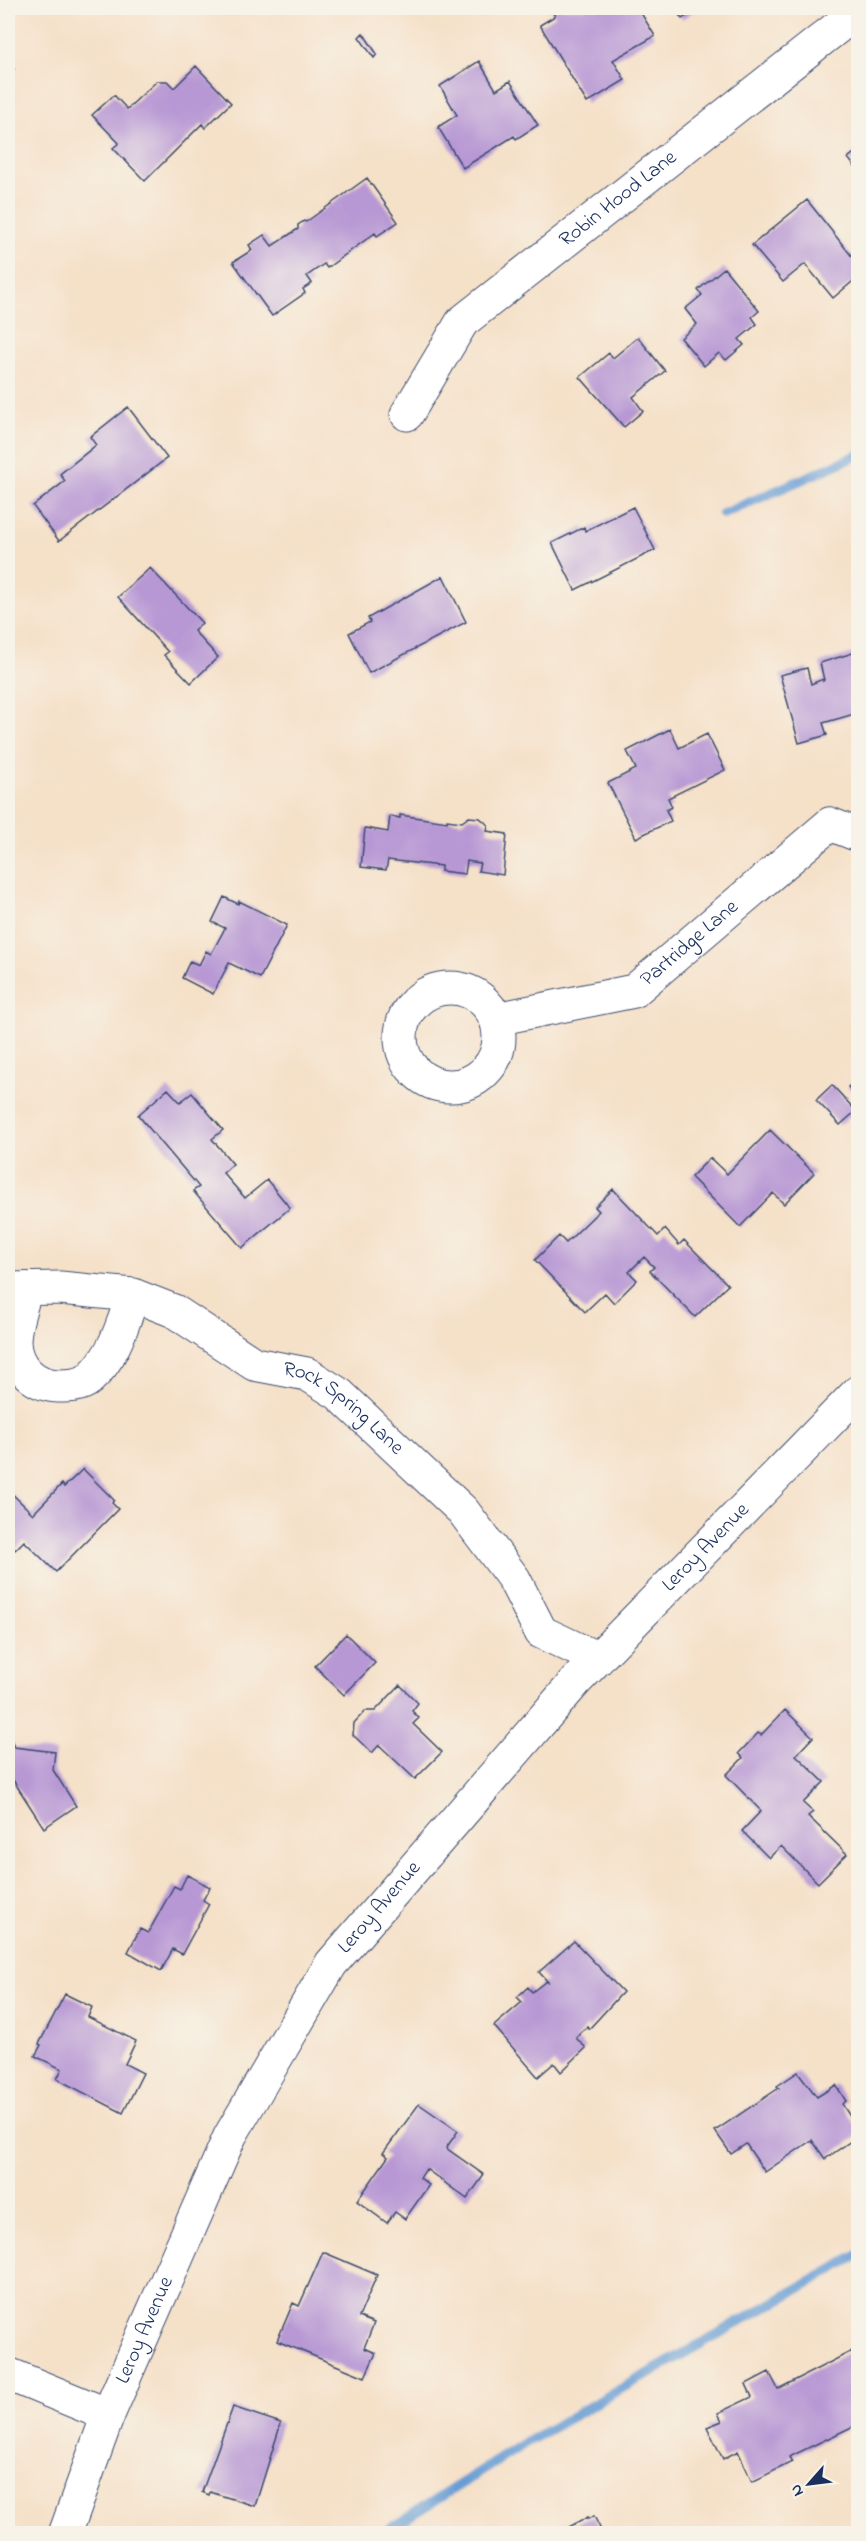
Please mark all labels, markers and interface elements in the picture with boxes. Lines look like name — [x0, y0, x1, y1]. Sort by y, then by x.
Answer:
street label: Robin Hood Lane — [553, 143, 684, 255]
street label: Partridge Lane — [634, 893, 746, 994]
street label: Rock Spring Lane — [281, 1355, 411, 1463]
street label: Leroy Avenue — [655, 1496, 757, 1599]
street label: Leroy Avenue — [331, 1854, 429, 1961]
street label: Leroy Avenue — [108, 2271, 182, 2389]
north arrow — [779, 2454, 839, 2514]
text: N — [784, 2480, 811, 2501]

